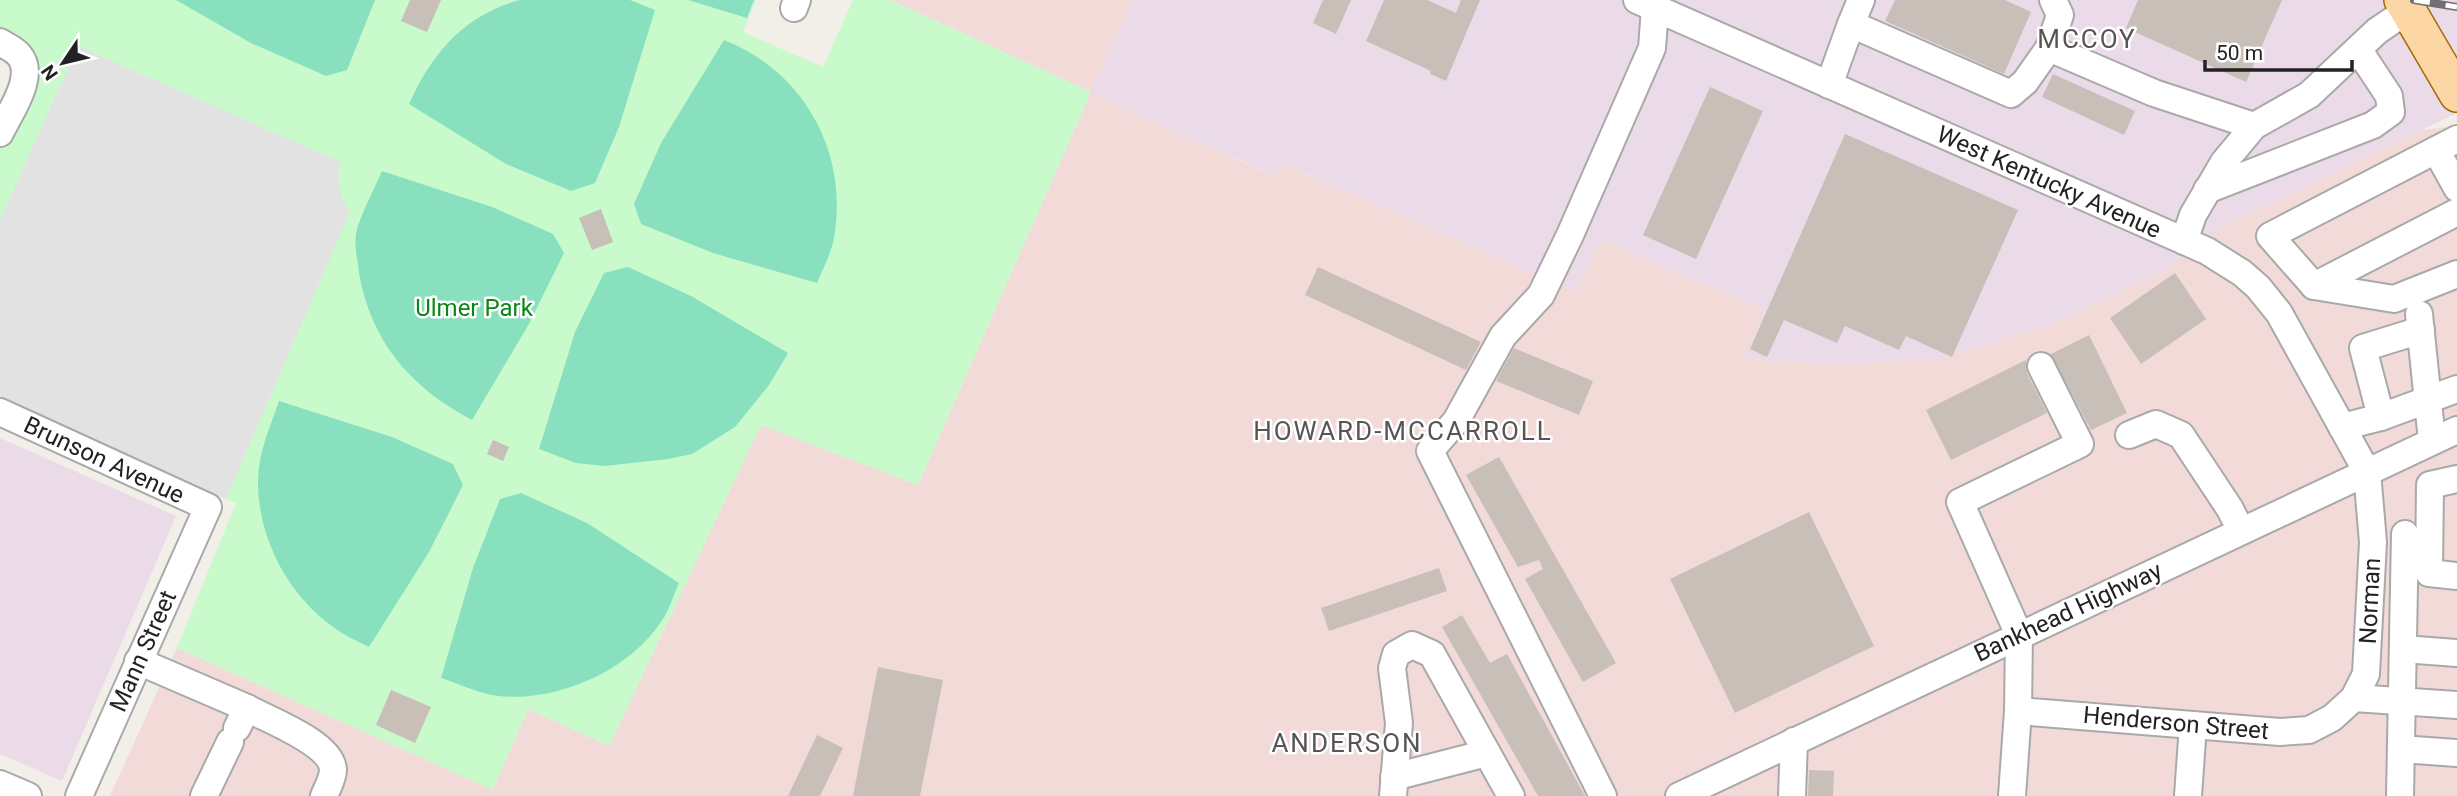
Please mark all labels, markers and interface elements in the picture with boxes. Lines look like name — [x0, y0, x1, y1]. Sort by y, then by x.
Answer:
district label: MCCOY — [2037, 24, 2137, 54]
north arrow — [28, 28, 98, 98]
scale bar — [2205, 28, 2352, 72]
text: 50 m — [2216, 41, 2263, 65]
text: N — [36, 60, 63, 85]
street label: West Kentucky Avenue — [1933, 120, 2165, 244]
park label: Ulmer Park — [415, 294, 534, 322]
street label: Brunson Avenue — [20, 411, 188, 509]
district label: HOWARD-MCCARROLL — [1253, 416, 1553, 446]
street label: Bankhead Highway — [1970, 556, 2167, 668]
street label: Norman — [2354, 557, 2386, 645]
street label: Mann Street — [104, 586, 182, 716]
street label: Henderson Street — [2082, 701, 2270, 745]
district label: ANDERSON — [1271, 728, 1423, 758]

